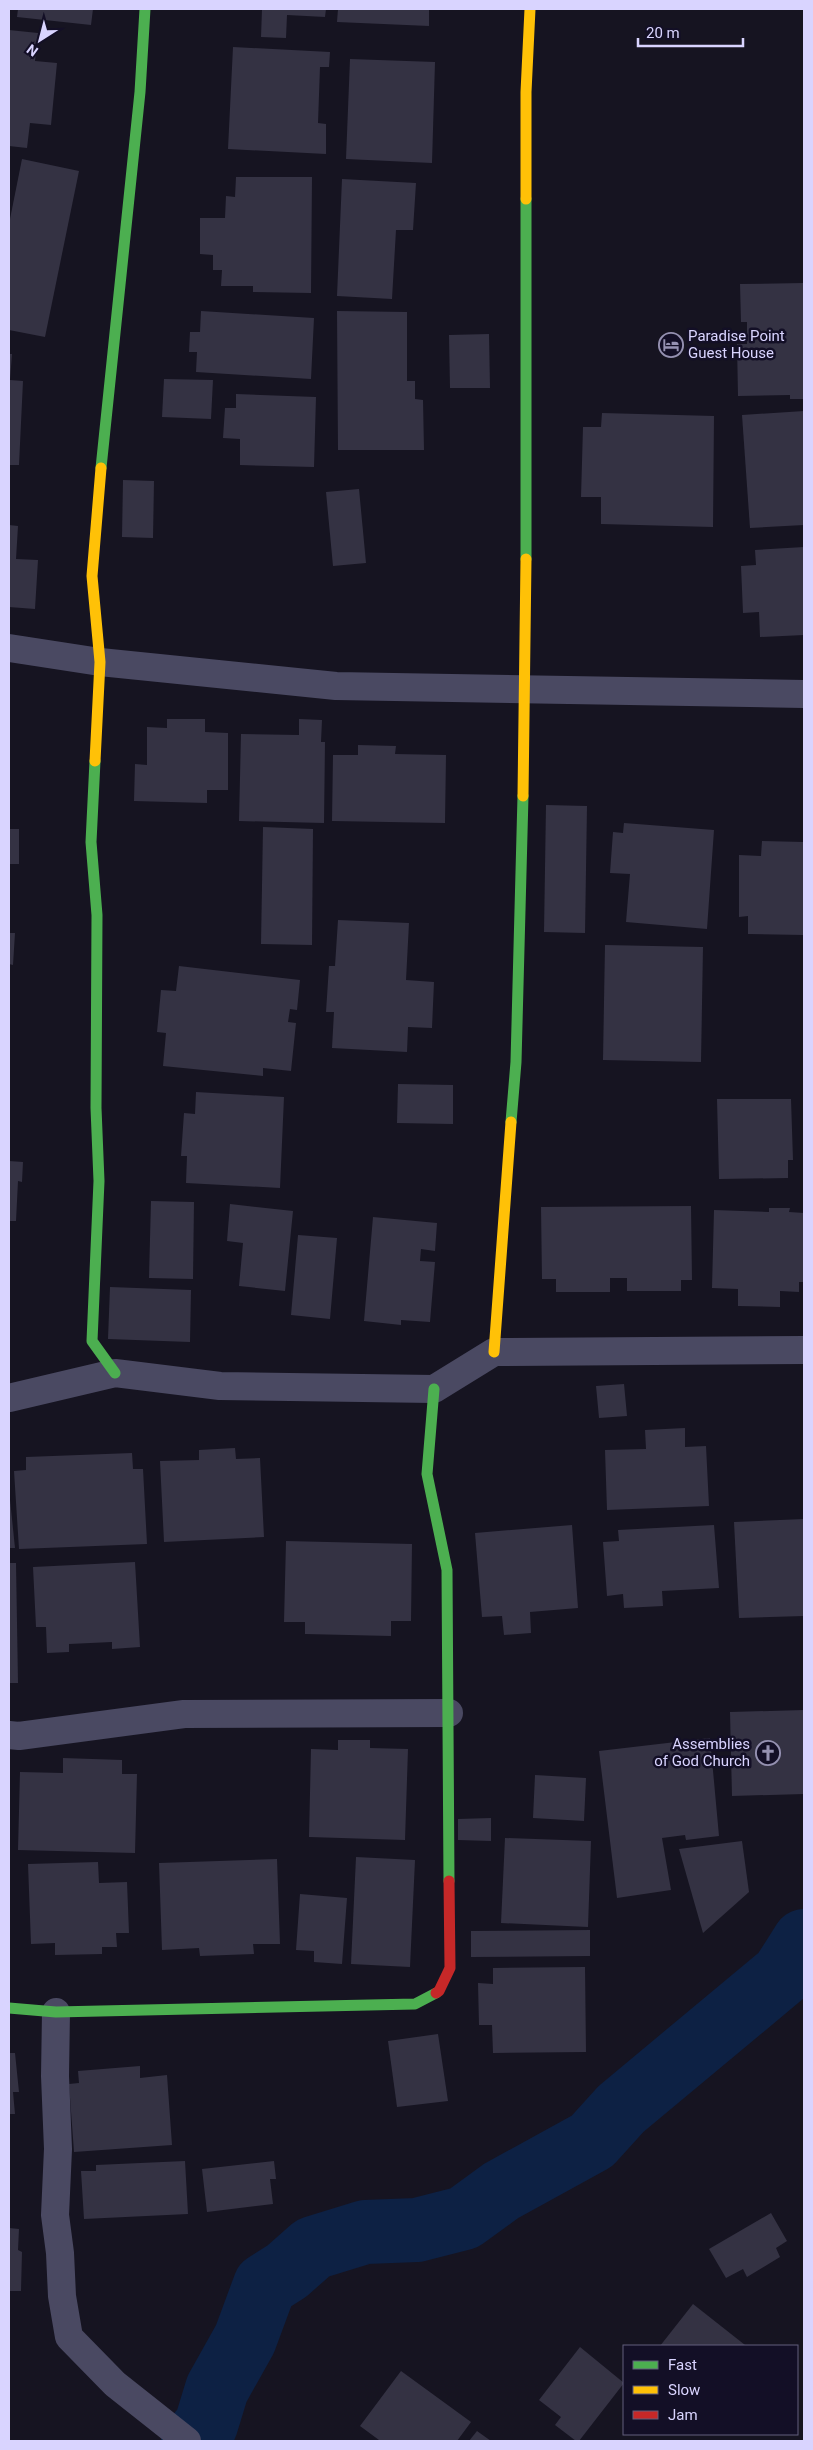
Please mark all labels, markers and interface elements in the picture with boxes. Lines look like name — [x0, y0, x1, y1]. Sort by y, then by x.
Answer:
north arrow — [15, 15, 65, 65]
scale bar — [638, 15, 743, 47]
text: 20 m — [646, 24, 680, 42]
text: N — [24, 41, 41, 60]
place label: Paradise Point Guest House — [688, 327, 785, 362]
hotel icon: Paradise Point Guest House — [658, 332, 684, 358]
place label: Assemblies of God Church — [654, 1735, 750, 1770]
church icon: Assemblies of God Church — [755, 1740, 781, 1766]
legend — [623, 2345, 798, 2435]
text: Fast — [668, 2356, 697, 2374]
text: Slow — [668, 2381, 700, 2399]
text: Jam — [668, 2406, 698, 2424]

